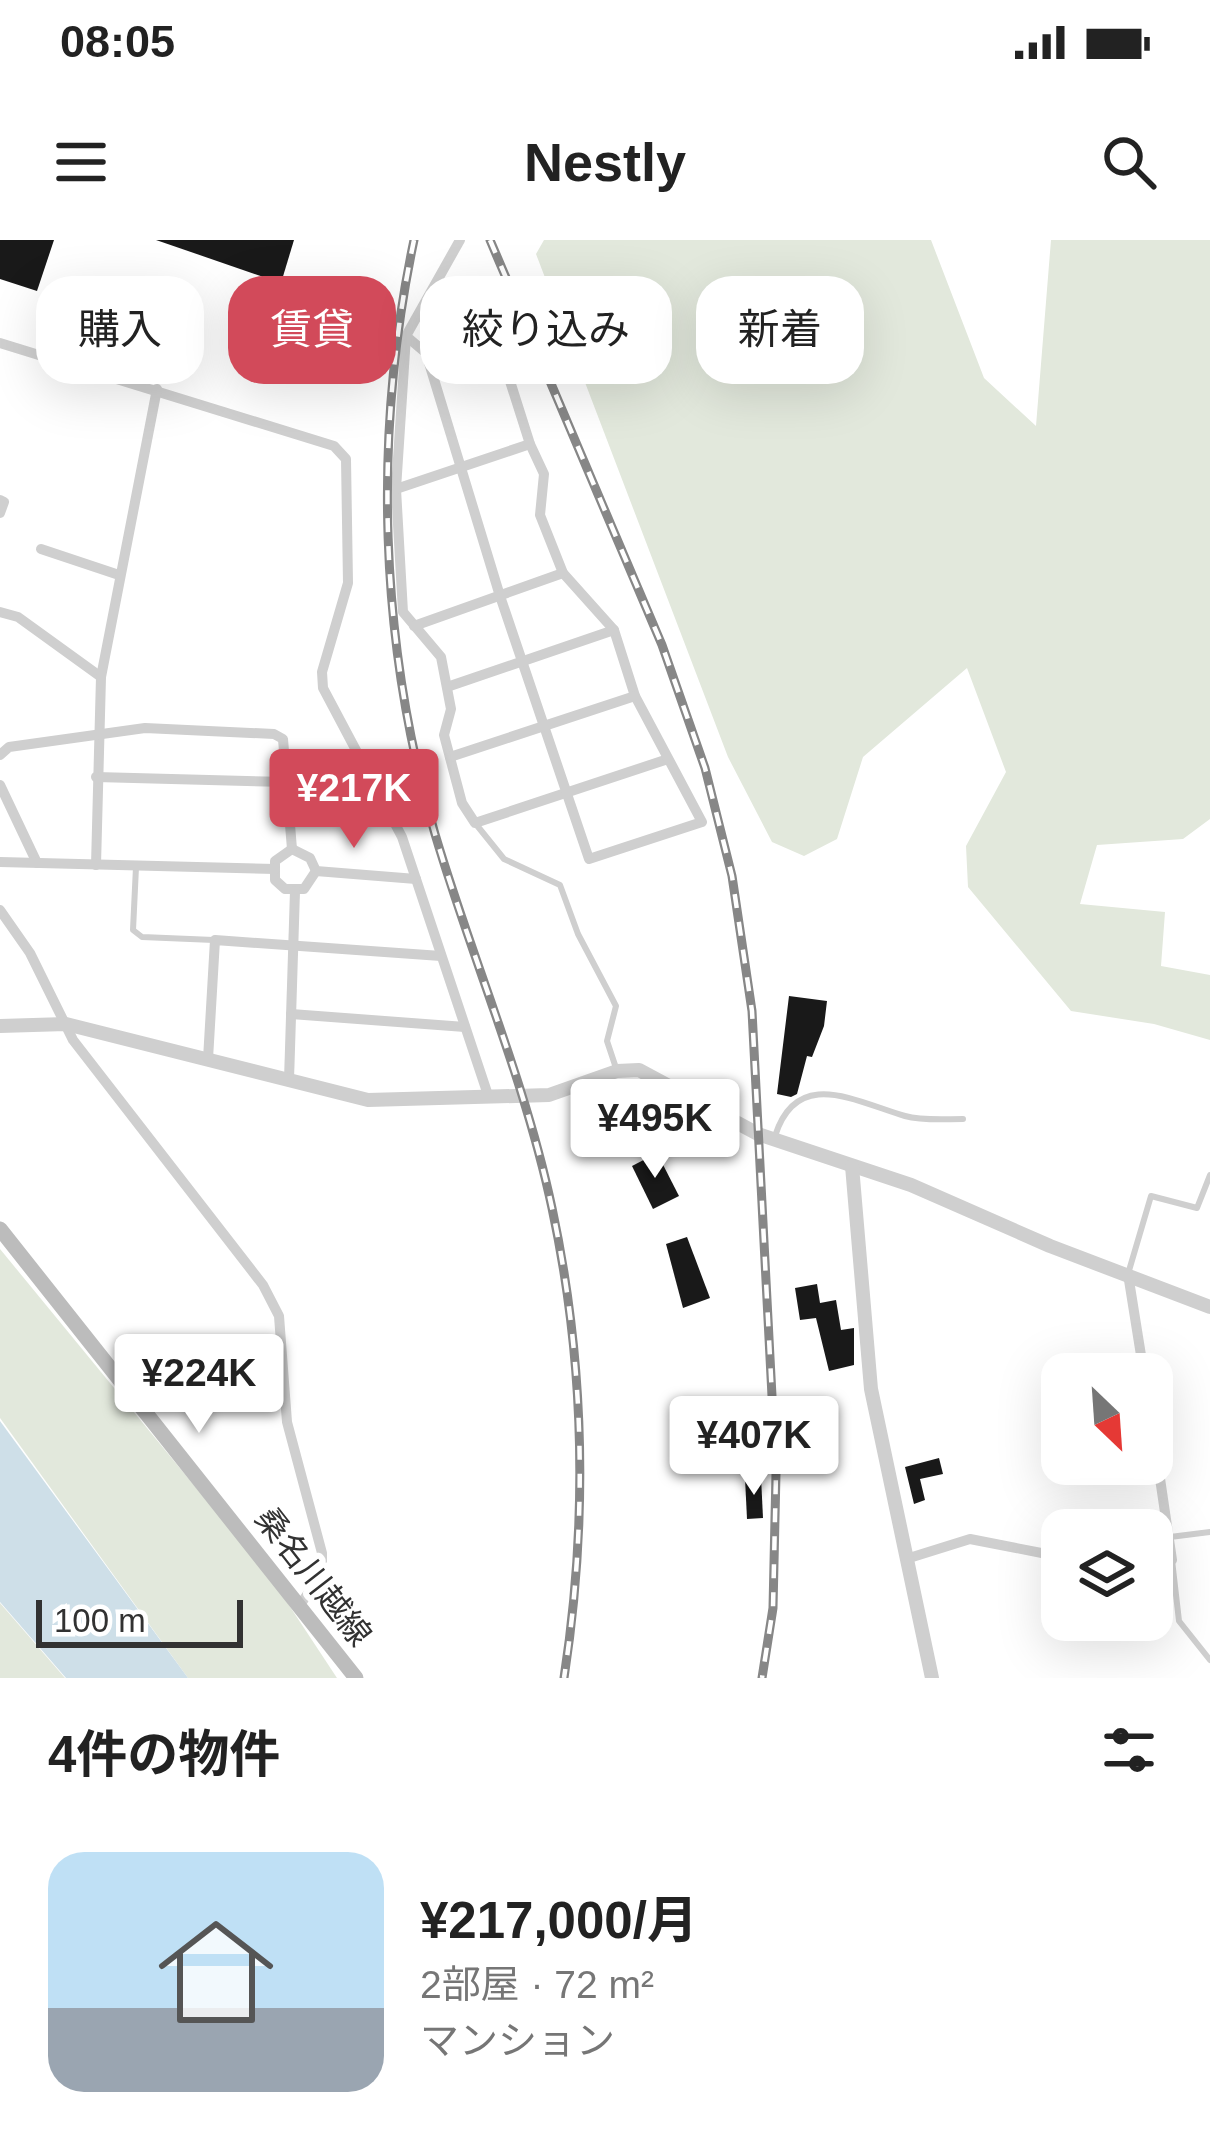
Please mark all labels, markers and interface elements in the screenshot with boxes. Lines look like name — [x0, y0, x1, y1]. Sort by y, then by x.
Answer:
text: 08:05 — [60, 16, 175, 67]
icon: menu — [48, 129, 114, 195]
icon: search — [1096, 129, 1162, 195]
text: Nestly — [524, 132, 686, 192]
chip: 購入 — [36, 276, 204, 384]
chip: 賃貸 — [228, 276, 396, 384]
chip: 絞り込み — [420, 276, 672, 384]
chip: 新着 — [696, 276, 864, 384]
pin: ¥217K — [270, 749, 438, 851]
text: ¥217K — [297, 766, 411, 809]
pin: ¥495K — [571, 1079, 739, 1181]
text: ¥495K — [598, 1096, 712, 1139]
pin: ¥224K — [115, 1334, 283, 1436]
text: ¥224K — [142, 1351, 256, 1394]
north arrow — [1041, 1353, 1173, 1485]
map controls — [1041, 1353, 1173, 1641]
pin: ¥407K — [670, 1396, 838, 1498]
text: ¥407K — [697, 1413, 811, 1456]
street label: 桑名川越線 — [248, 1500, 379, 1653]
button: layers — [1041, 1509, 1173, 1641]
scale bar — [36, 1594, 243, 1647]
text: 100 m — [54, 1602, 146, 1639]
icon: filters — [1096, 1717, 1162, 1783]
text: 4件の物件 — [48, 1726, 280, 1783]
text: ¥217,000/月 — [420, 1892, 698, 1949]
icon: home — [144, 1900, 288, 2044]
text: 2部屋 · 72 m² — [420, 1963, 654, 2006]
text: マンション — [420, 2019, 615, 2062]

